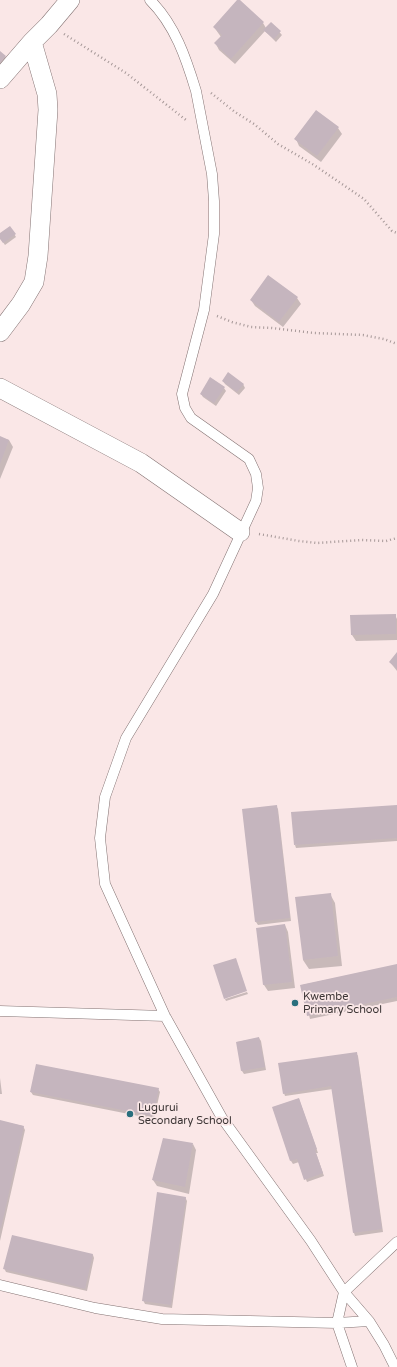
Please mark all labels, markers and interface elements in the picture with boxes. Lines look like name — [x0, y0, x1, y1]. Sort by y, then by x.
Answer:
place label: Kwembe Primary School — [303, 990, 382, 1016]
marker: Kwembe Primary School — [290, 998, 300, 1008]
place label: Lugurui Secondary School — [138, 1101, 232, 1127]
marker: Lugurui Secondary School — [125, 1109, 135, 1119]

